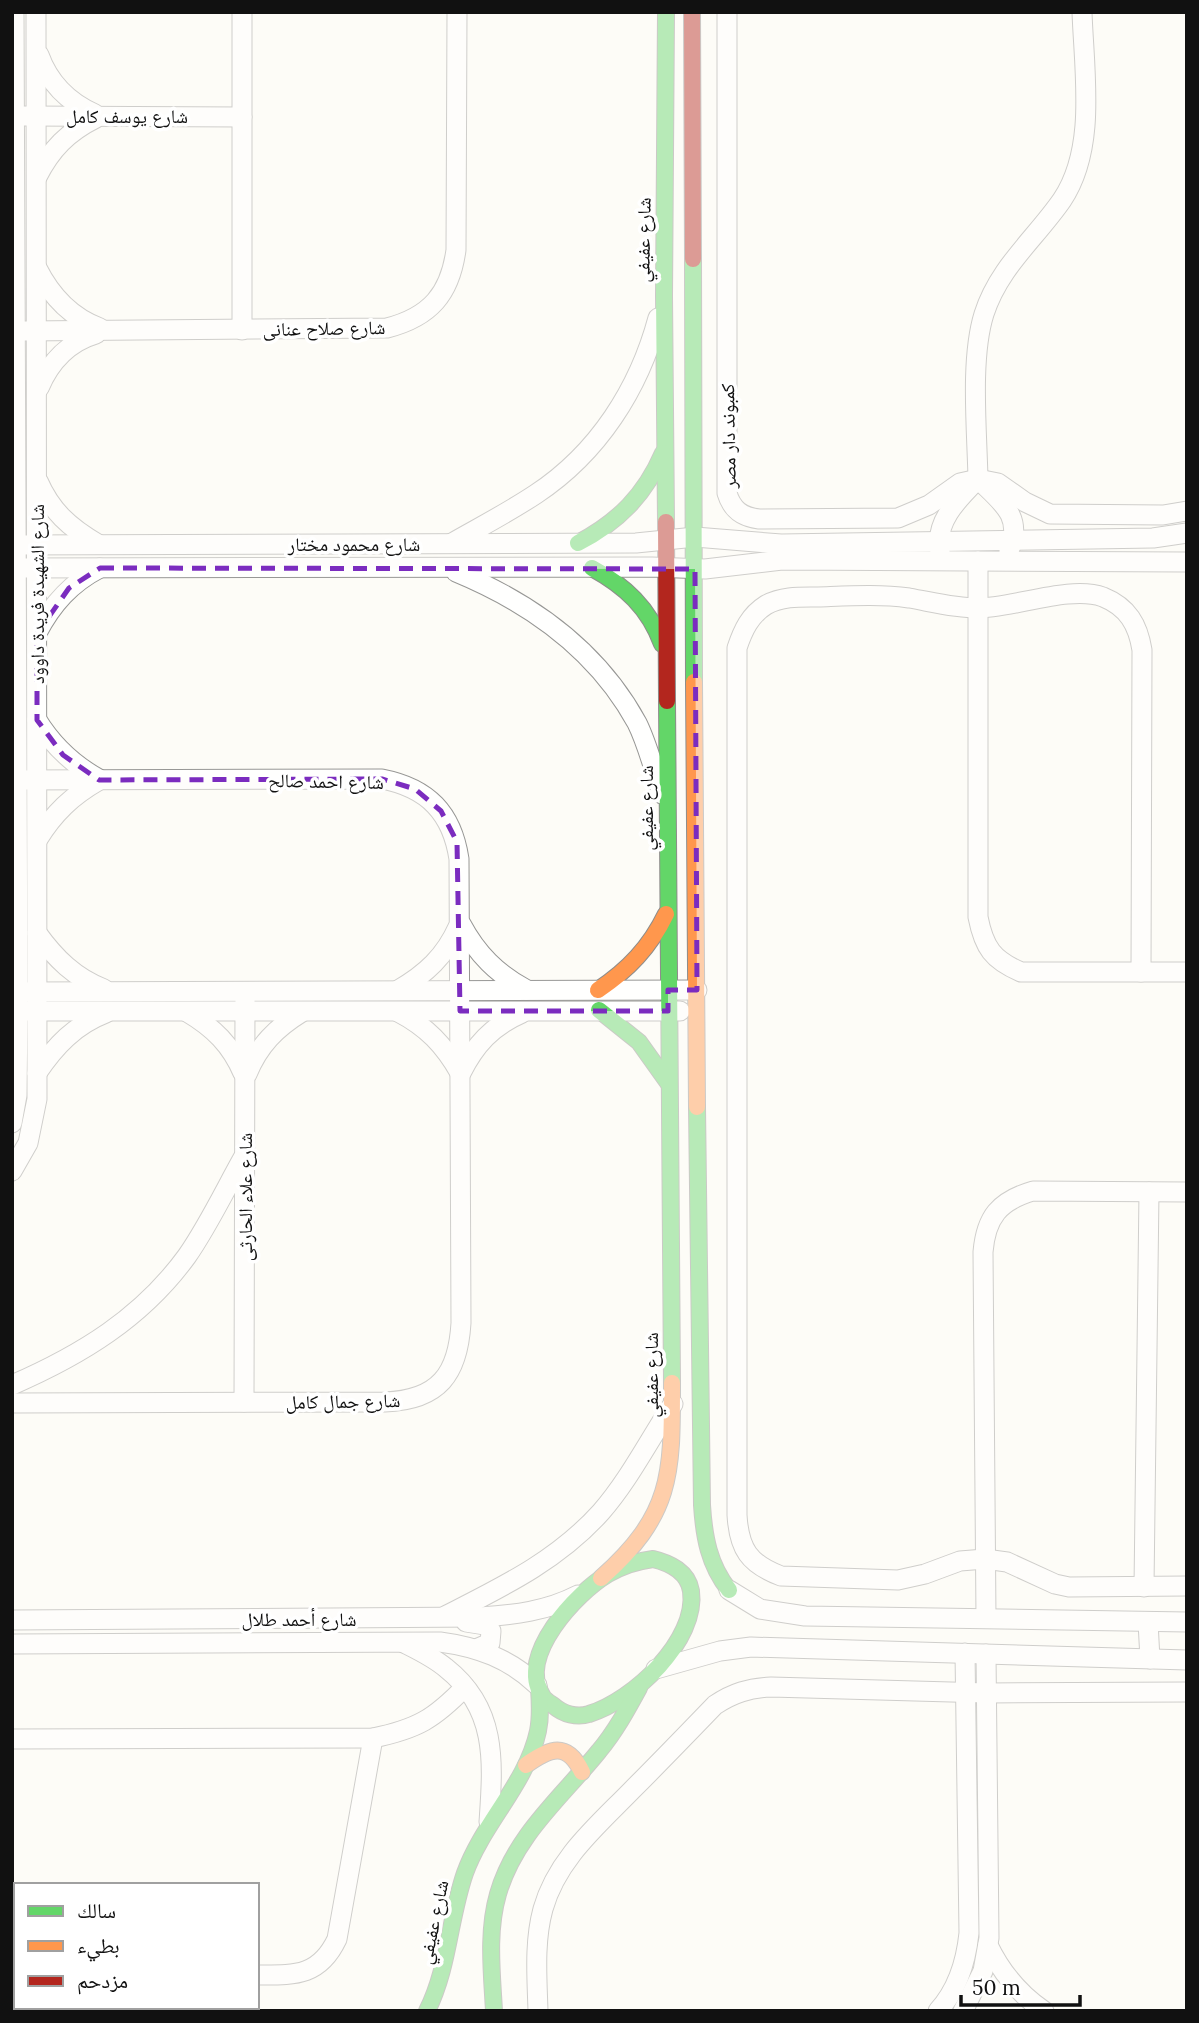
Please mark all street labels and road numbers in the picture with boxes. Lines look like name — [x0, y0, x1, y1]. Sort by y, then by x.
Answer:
street label: شارع يوسف كامل — [66, 104, 188, 128]
street label: شارع عفيفي — [630, 197, 660, 283]
street label: شارع صلاح عنانى — [262, 315, 386, 341]
street label: كمبوند دار مصر — [715, 383, 741, 490]
street label: شارع الشهيدة فريدة داوود — [25, 504, 49, 684]
street label: شارع محمود مختار — [287, 532, 420, 556]
street label: شارع عفيفي — [634, 765, 662, 851]
street label: شارع احمد صالح — [268, 768, 384, 795]
street label: شارع علاء الحارثى — [233, 1133, 257, 1261]
street label: شارع عفيفي — [639, 1332, 667, 1418]
street label: شارع جمال كامل — [285, 1388, 401, 1414]
street label: شارع أحمد طلال — [241, 1607, 357, 1631]
street label: شارع عفيفي — [412, 1878, 457, 1967]

